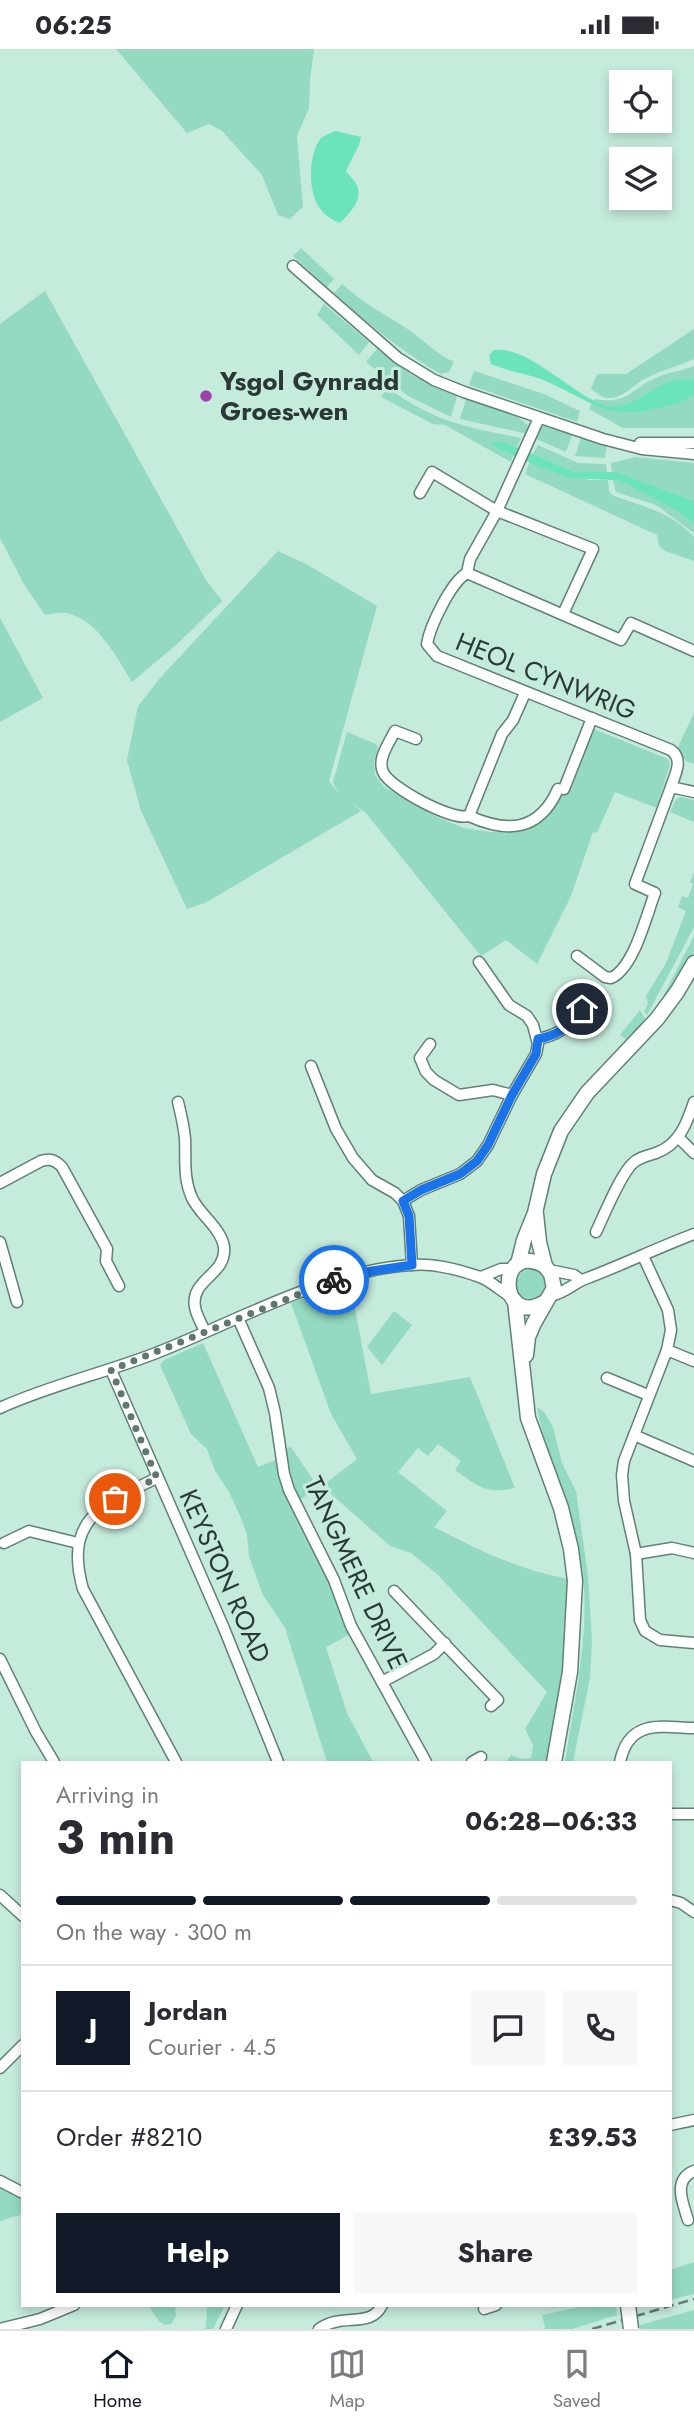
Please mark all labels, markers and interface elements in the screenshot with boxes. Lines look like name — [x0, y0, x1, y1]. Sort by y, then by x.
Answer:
text: 06:25 — [35, 6, 112, 44]
map controls — [609, 70, 672, 210]
button: locate — [609, 70, 672, 133]
button: layers — [609, 147, 672, 210]
place label: Ysgol Gynradd Groes-wen — [219, 362, 399, 430]
marker: Ysgol Gynradd Groes-wen — [198, 388, 214, 404]
street label: HEOL CYNWRIG — [450, 623, 642, 729]
pin — [552, 979, 612, 1039]
icon: home — [563, 990, 601, 1028]
courier — [299, 1245, 369, 1315]
icon: bike — [315, 1261, 353, 1299]
pin — [85, 1469, 145, 1529]
street label: TANGMERE DRIVE — [295, 1470, 417, 1676]
icon: bag — [96, 1480, 134, 1518]
street label: KEYSTON ROAD — [170, 1483, 280, 1669]
text: Arriving in — [56, 1778, 159, 1812]
text: 06:28–06:33 — [465, 1802, 637, 1840]
text: 3 min — [56, 1805, 175, 1871]
text: On the way · 300 m — [56, 1915, 252, 1949]
button: chat — [471, 1991, 545, 2065]
button: phone — [563, 1991, 637, 2065]
text: Jordan — [148, 1992, 228, 2030]
text: J — [89, 2009, 97, 2047]
text: Courier · 4.5 — [148, 2030, 276, 2064]
text: Order #8210 — [56, 2118, 202, 2156]
text: £39.53 — [548, 2118, 637, 2156]
button: Help — [56, 2213, 340, 2293]
button: Share — [354, 2213, 637, 2293]
tab: Home — [93, 2345, 142, 2414]
tab: Map — [328, 2345, 366, 2414]
tab: Saved — [553, 2345, 601, 2414]

